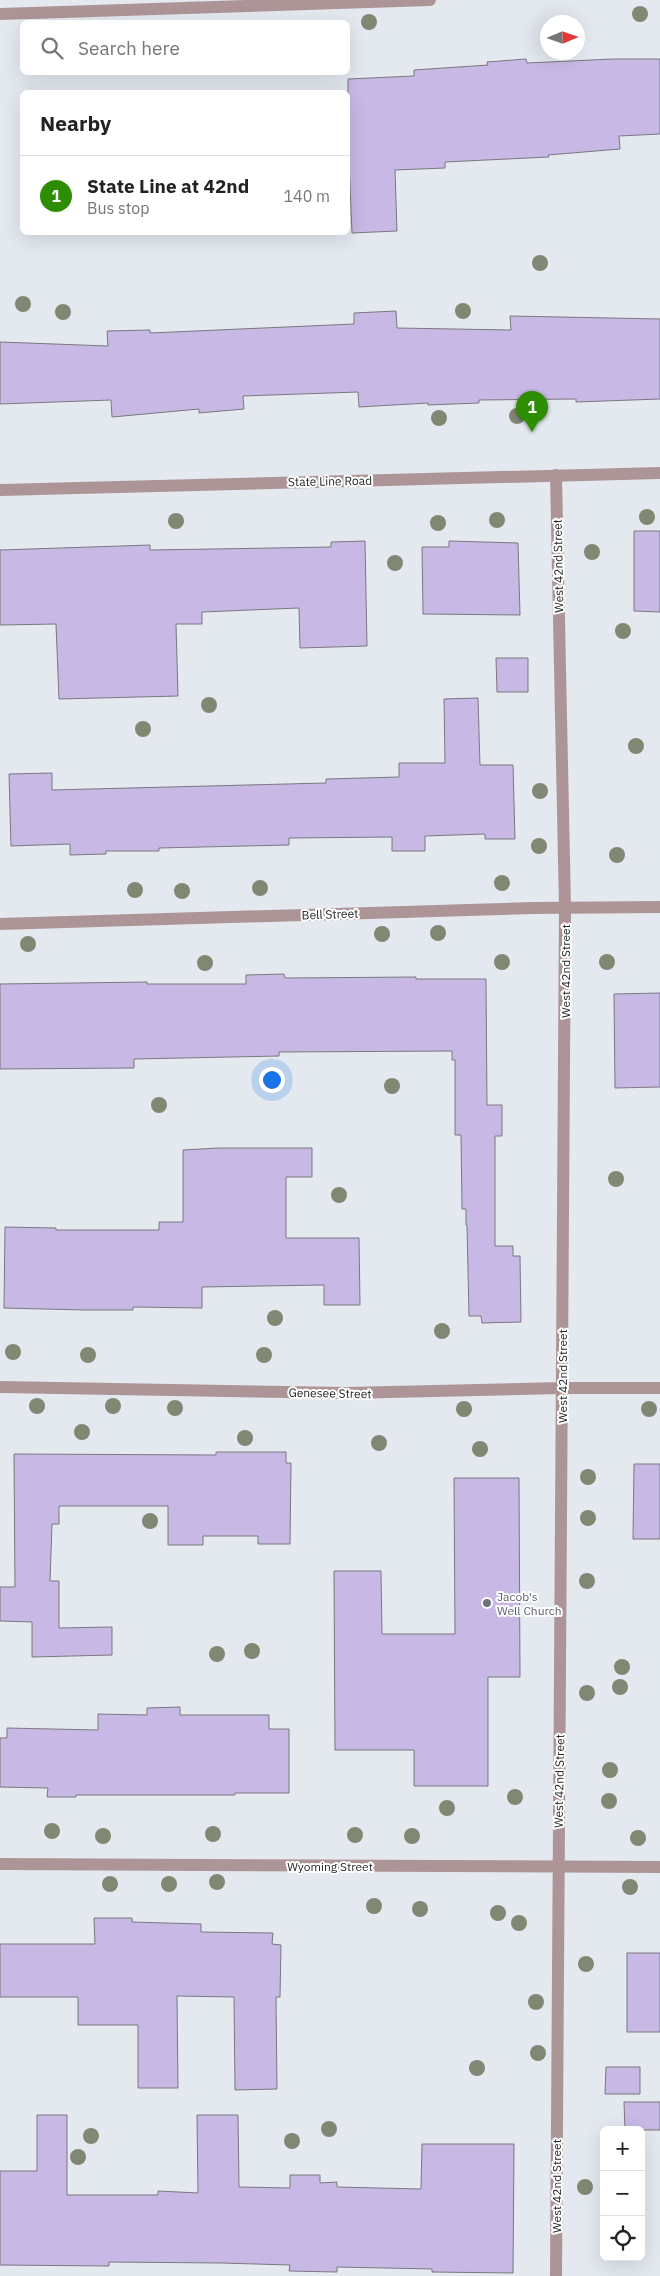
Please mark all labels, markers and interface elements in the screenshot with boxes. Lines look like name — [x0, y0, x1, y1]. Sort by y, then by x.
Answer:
north arrow — [540, 15, 585, 60]
search box — [20, 20, 350, 75]
icon: search — [38, 34, 66, 62]
text: Search here — [78, 36, 180, 60]
text: Nearby — [40, 109, 111, 137]
text: State Line at 42nd — [87, 174, 249, 198]
text: 1 — [51, 186, 61, 206]
text: 140 m — [283, 186, 330, 206]
text: Bus stop — [87, 198, 150, 218]
pin: 1 — [516, 391, 548, 432]
street label: State Line Road — [288, 473, 372, 489]
street label: West 42nd Street — [550, 519, 566, 613]
street label: Bell Street — [301, 906, 359, 922]
street label: West 42nd Street — [558, 924, 573, 1018]
your location — [259, 1067, 285, 1093]
street label: West 42nd Street — [555, 1329, 570, 1423]
street label: Genesee Street — [288, 1385, 372, 1401]
place label: Jacob's Well Church — [497, 1589, 562, 1618]
marker: Jacob's Well Church — [481, 1597, 493, 1609]
street label: West 42nd Street — [551, 1734, 567, 1828]
street label: Wyoming Street — [287, 1859, 373, 1874]
map controls — [600, 2126, 645, 2261]
button: + — [600, 2126, 645, 2171]
street label: West 42nd Street — [549, 2139, 564, 2233]
button: − — [600, 2171, 645, 2216]
button: locate — [600, 2216, 645, 2261]

